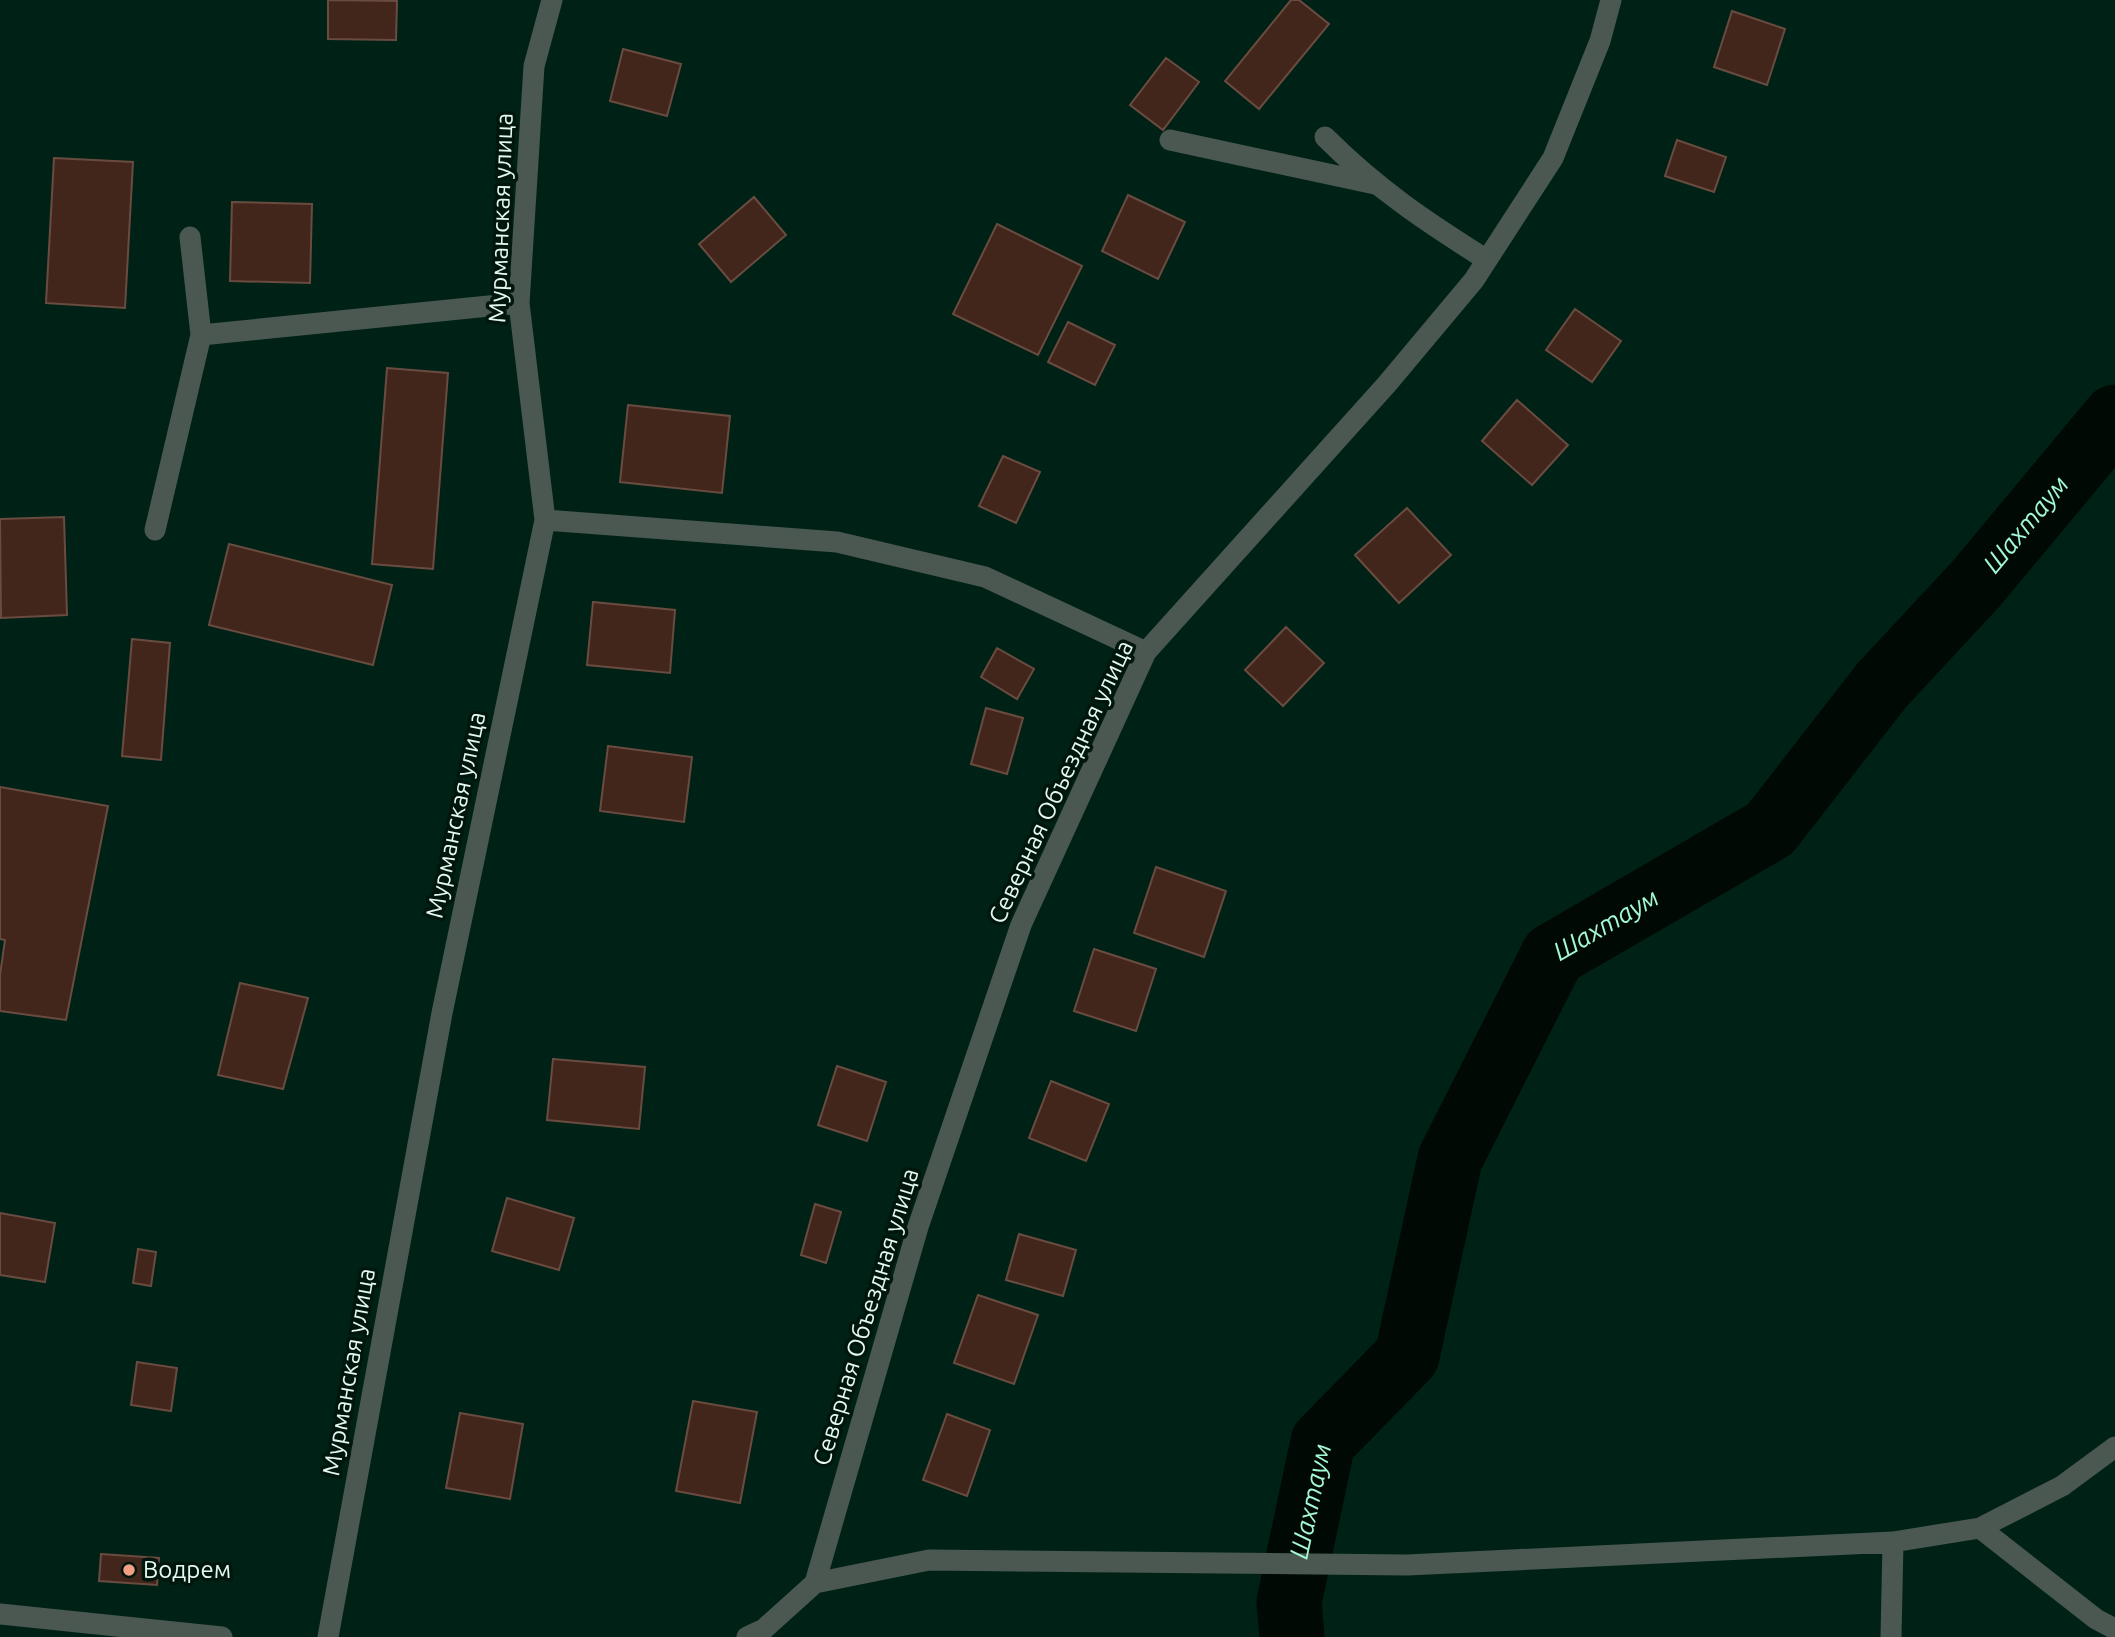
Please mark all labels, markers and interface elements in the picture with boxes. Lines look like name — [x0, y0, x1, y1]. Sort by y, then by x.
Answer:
street label: Мурманская улица — [483, 112, 518, 323]
water label: Шахтаум — [1977, 470, 2074, 578]
street label: Северная Объездная улица — [983, 636, 1138, 928]
street label: Мурманская улица — [420, 709, 491, 921]
water label: Шахтаум — [1548, 882, 1663, 966]
street label: Северная Объездная улица — [807, 1165, 924, 1469]
street label: Мурманская улица — [317, 1266, 380, 1478]
water label: Шахтаум — [1284, 1441, 1336, 1561]
place label: Водрем — [143, 1556, 231, 1583]
marker: Водрем — [121, 1562, 137, 1578]

